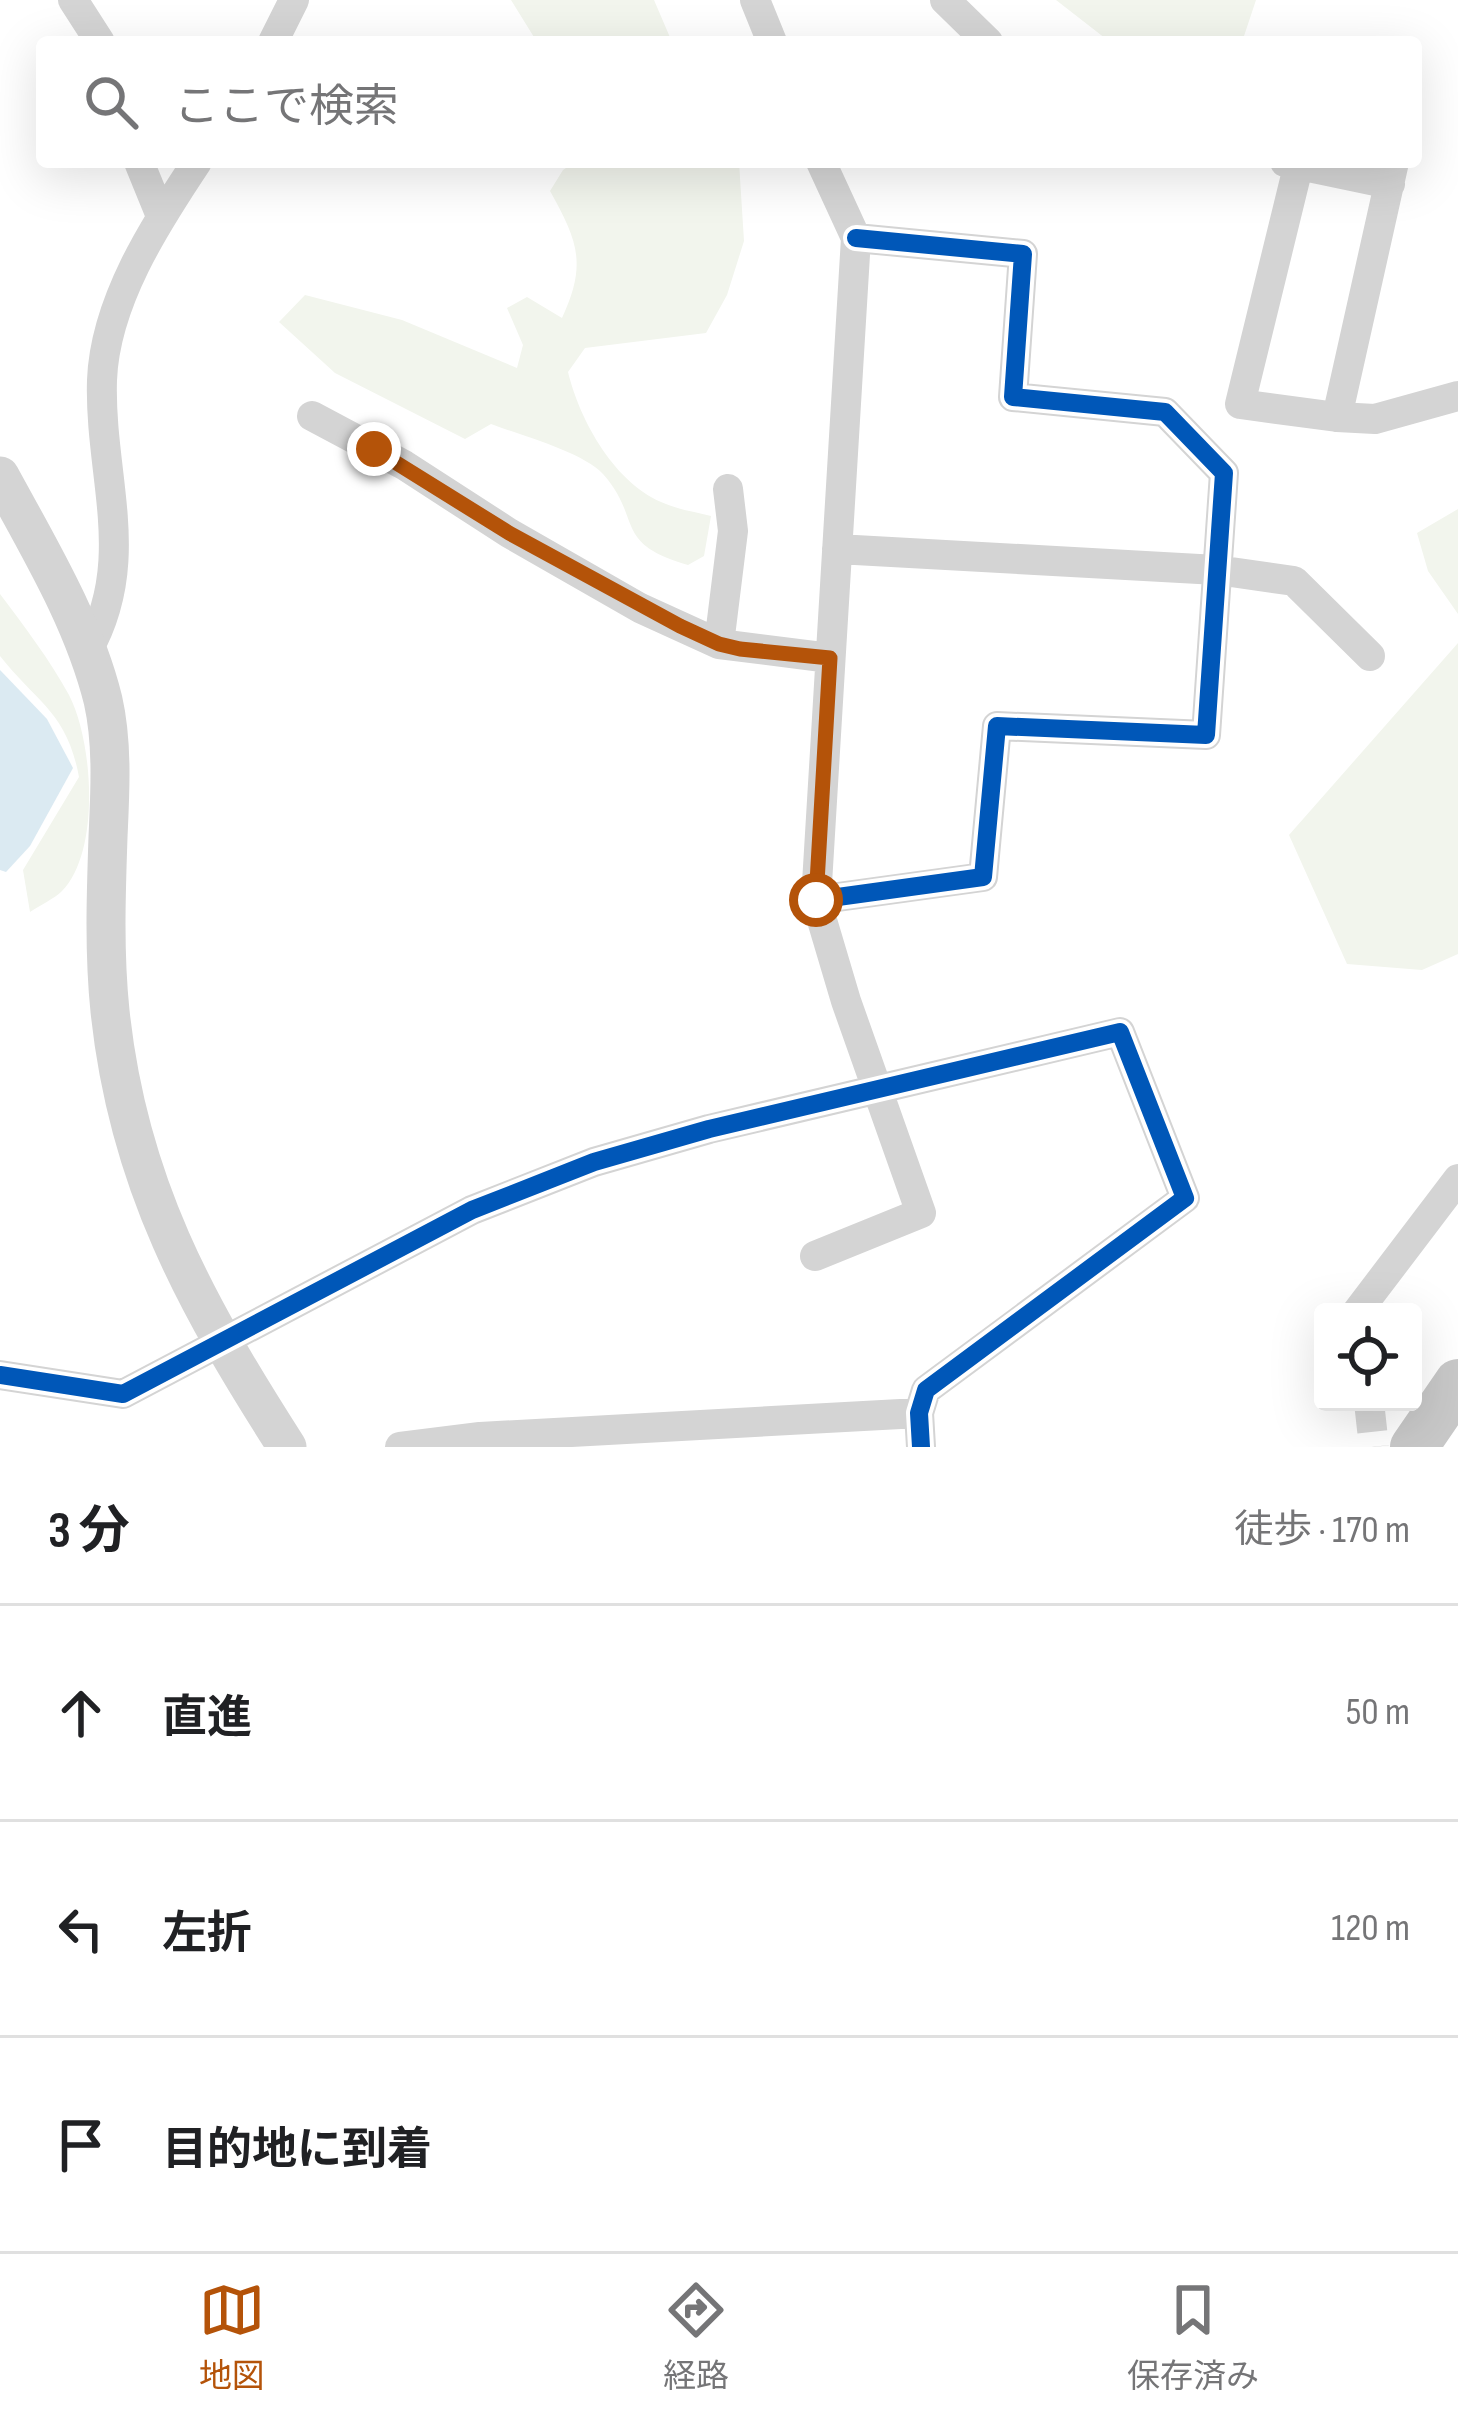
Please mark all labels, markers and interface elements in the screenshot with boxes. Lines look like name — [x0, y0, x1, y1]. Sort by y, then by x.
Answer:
search box — [36, 36, 1422, 168]
icon: search — [78, 69, 144, 135]
text: ここで検索 — [174, 80, 399, 135]
route end — [347, 422, 401, 476]
route start — [789, 873, 843, 927]
map controls — [1314, 1303, 1422, 1411]
button: locate — [1314, 1303, 1422, 1411]
text: 3 分 — [48, 1501, 130, 1562]
text: 徒歩 · 170 m — [1234, 1507, 1410, 1554]
icon: ahead — [48, 1680, 114, 1746]
text: 50 m — [1346, 1689, 1410, 1736]
text: 直進 — [162, 1691, 252, 1746]
icon: left — [48, 1896, 114, 1962]
text: 120 m — [1331, 1905, 1410, 1952]
text: 左折 — [162, 1907, 252, 1962]
icon: arrive — [48, 2112, 114, 2178]
text: 目的地に到着 — [162, 2123, 432, 2178]
tab: 地図 — [199, 2277, 265, 2397]
tab: 経路 — [663, 2277, 729, 2397]
tab: 保存済み — [1127, 2277, 1259, 2397]

